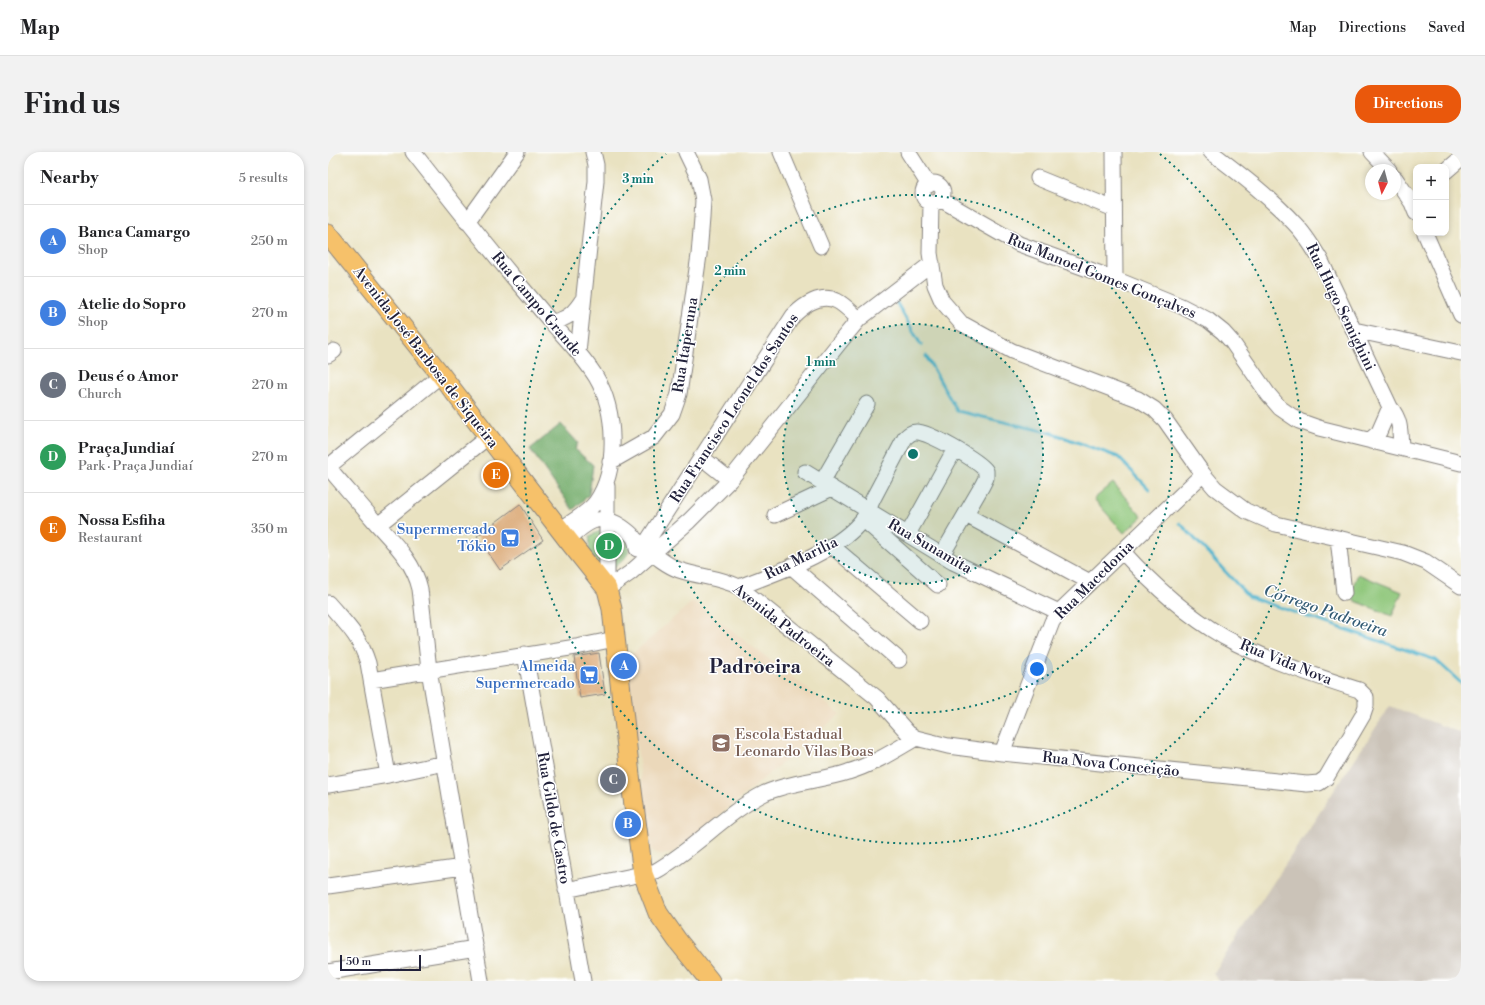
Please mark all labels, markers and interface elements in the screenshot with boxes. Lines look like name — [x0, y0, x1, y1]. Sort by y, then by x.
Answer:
text: Map — [20, 16, 60, 40]
text: Map — [1289, 19, 1317, 37]
text: Directions — [1339, 19, 1406, 37]
text: Saved — [1428, 19, 1465, 37]
button: Directions — [1355, 85, 1461, 123]
text: Find us — [24, 87, 120, 122]
north arrow — [1365, 164, 1401, 200]
map controls — [1413, 164, 1449, 236]
button: + — [1413, 164, 1449, 200]
text: Nearby — [40, 167, 99, 189]
text: 5 results — [239, 170, 288, 186]
text: 3 min — [622, 172, 654, 187]
button: − — [1413, 200, 1449, 236]
text: Banca Camargo — [78, 223, 190, 242]
street label: Rua Manoel Gomes Gonçalves — [1004, 230, 1199, 323]
text: A — [48, 233, 58, 249]
text: 250 m — [251, 233, 288, 249]
street label: Rua Hugo Semighini — [1301, 240, 1380, 374]
text: Shop — [78, 242, 108, 258]
street label: Rua Campo Grande — [487, 248, 586, 361]
street label: Avenida José Barbosa de Siqueira — [348, 262, 503, 452]
text: 2 min — [714, 264, 746, 279]
text: Atelie do Sopro — [78, 295, 186, 314]
street label: Rua Itaperuna — [669, 295, 702, 394]
text: B — [48, 305, 58, 321]
text: 270 m — [252, 305, 288, 321]
street label: Rua Francisco Leonel dos Santos — [666, 310, 803, 507]
text: Shop — [78, 314, 108, 330]
text: 1 min — [806, 355, 837, 370]
text: Deus é o Amor — [78, 367, 179, 386]
text: C — [48, 377, 58, 393]
text: 270 m — [252, 377, 288, 393]
text: Church — [78, 386, 122, 402]
text: Praça Jundiaí — [78, 439, 174, 458]
centre of rings — [906, 447, 920, 461]
text: D — [48, 449, 58, 465]
text: 270 m — [252, 449, 288, 465]
text: Park · Praça Jundiaí — [78, 458, 193, 474]
pin: E — [483, 460, 509, 490]
text: Nossa Esfiha — [78, 511, 165, 530]
street label: Rua Sunamita — [884, 515, 976, 578]
place label: Supermercado Tókio — [397, 520, 496, 556]
text: E — [48, 521, 58, 537]
text: 350 m — [251, 521, 288, 537]
supermarket icon: Supermercado Tókio — [499, 527, 521, 549]
text: Restaurant — [78, 530, 143, 546]
pin: D — [596, 531, 622, 561]
street label: Rua Marilia — [761, 532, 841, 584]
street label: Rua Macedonia — [1051, 537, 1138, 624]
street label: Avenida Padroeira — [729, 580, 839, 670]
water label: Córrego Padroeira — [1261, 580, 1390, 642]
street label: Rua Vida Nova — [1237, 635, 1335, 690]
pin: A — [611, 651, 637, 681]
district label: Padroeira — [709, 655, 801, 677]
place label: Almeida Supermercado — [476, 657, 575, 693]
your location — [1027, 659, 1047, 679]
supermarket icon: Almeida Supermercado — [578, 664, 600, 686]
place label: Escola Estadual Leonardo Vilas Boas — [735, 725, 874, 761]
school or university icon: Escola Estadual Leonardo Vilas Boas — [710, 732, 732, 754]
street label: Rua Nova Conceição — [1041, 748, 1181, 781]
street label: Rua Gildo de Castro — [533, 751, 574, 886]
pin: C — [600, 765, 626, 795]
pin: B — [615, 809, 641, 839]
scale bar — [340, 953, 421, 972]
text: 50 m — [346, 955, 371, 969]

